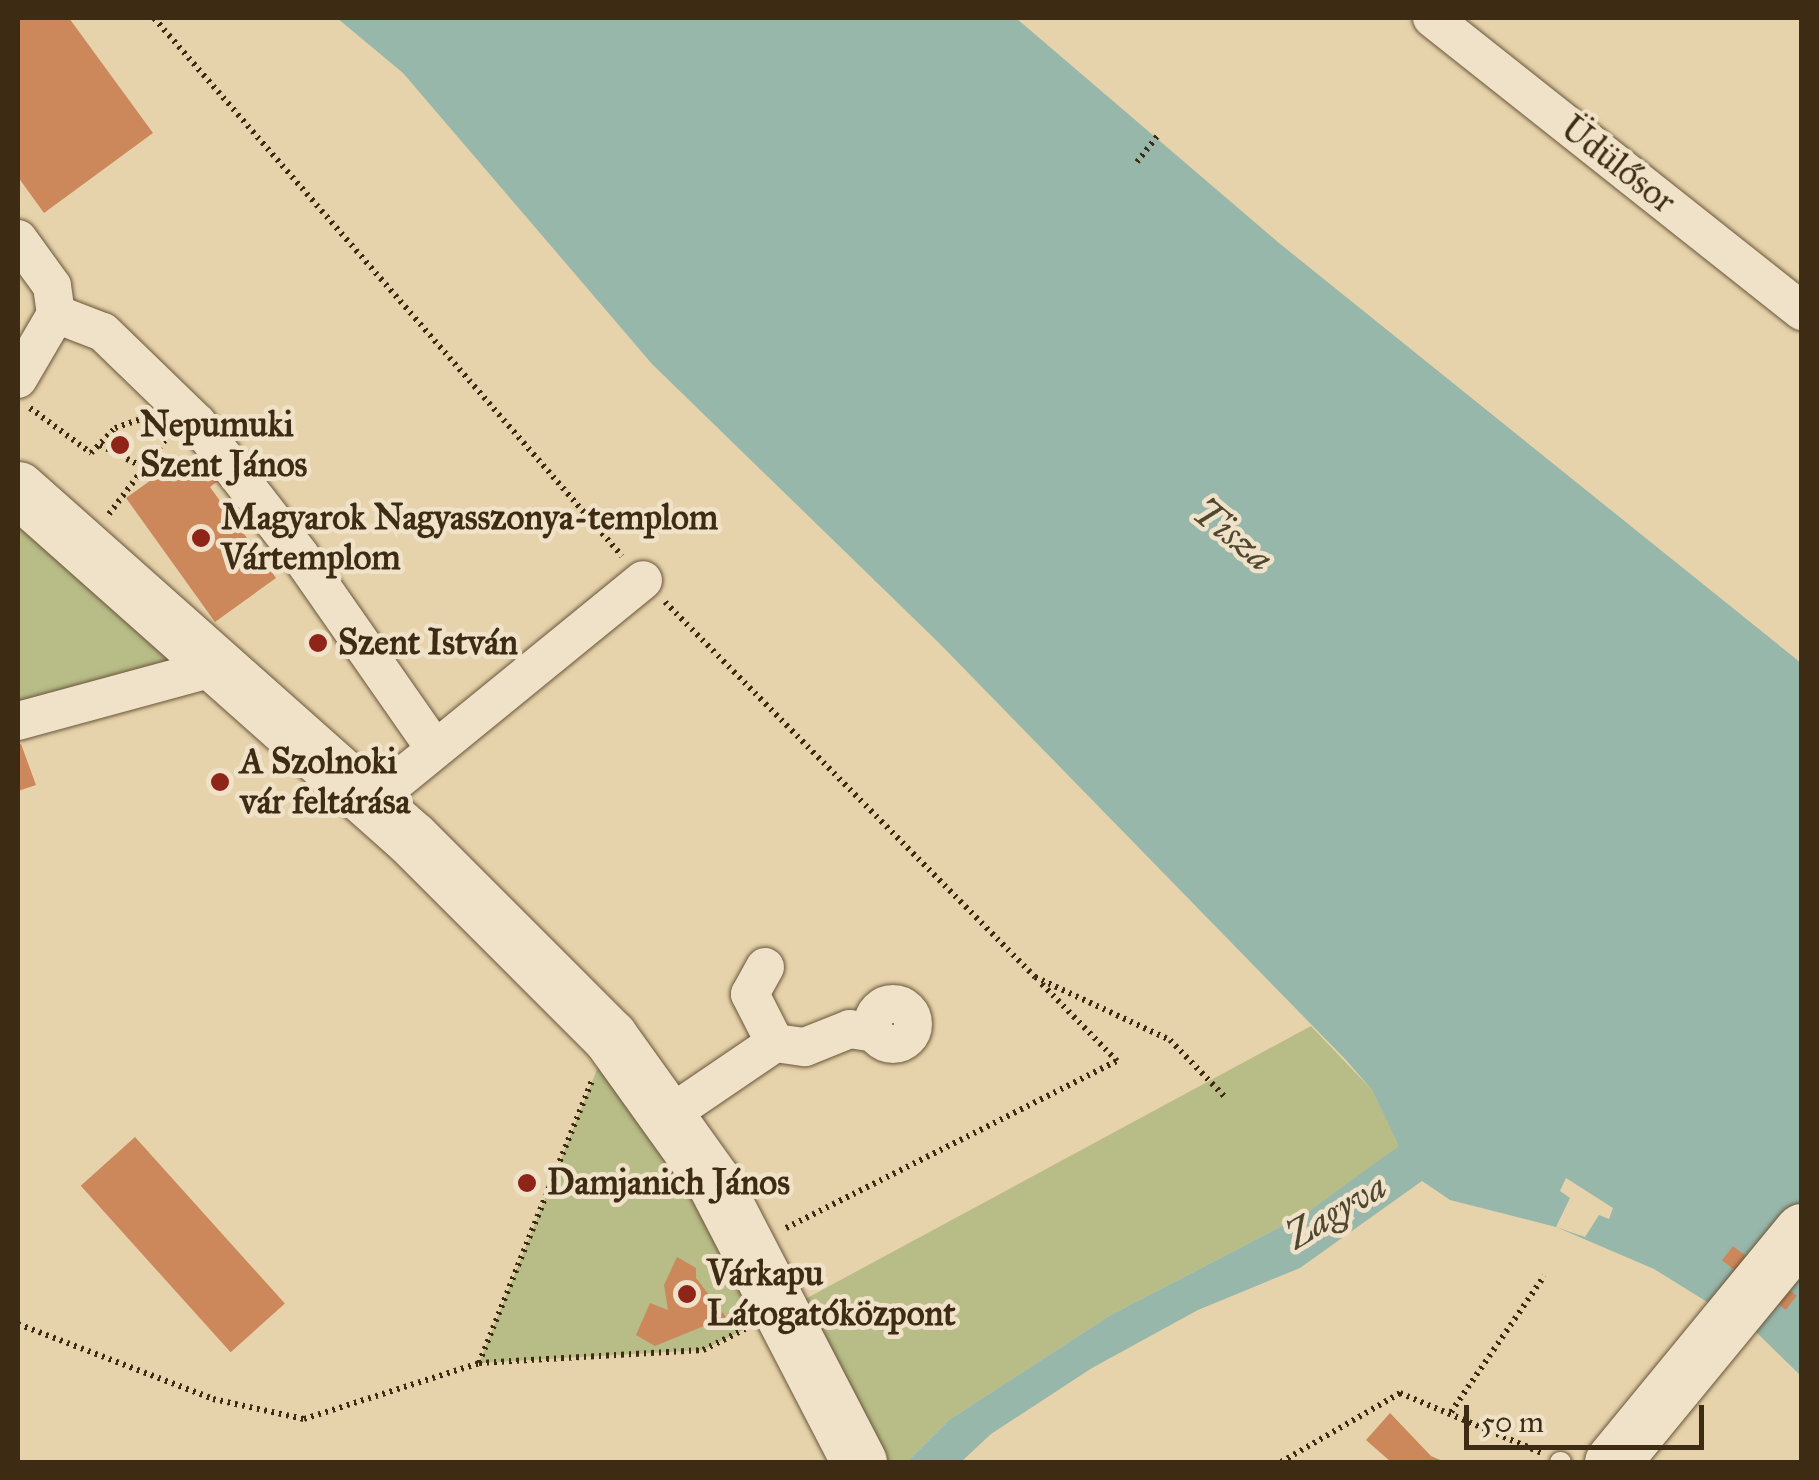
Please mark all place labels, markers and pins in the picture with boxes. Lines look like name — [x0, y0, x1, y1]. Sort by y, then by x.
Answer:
place label: Nepumuki Szent János — [140, 404, 307, 486]
marker: Nepumuki Szent János — [109, 434, 131, 456]
place label: Magyarok Nagyasszonya-templom Vártemplom — [221, 497, 718, 579]
marker: Magyarok Nagyasszonya-templom Vártemplom — [190, 527, 212, 549]
place label: Szent István — [338, 622, 518, 664]
marker: Szent István — [307, 632, 329, 654]
place label: A Szolnoki vár feltárása — [240, 741, 410, 823]
marker: A Szolnoki vár feltárása — [209, 771, 231, 793]
place label: Damjanich János — [547, 1162, 790, 1204]
marker: Damjanich János — [516, 1172, 538, 1194]
place label: Várkapu Látogatóközpont — [707, 1253, 956, 1335]
marker: Várkapu Látogatóközpont — [676, 1283, 698, 1305]

